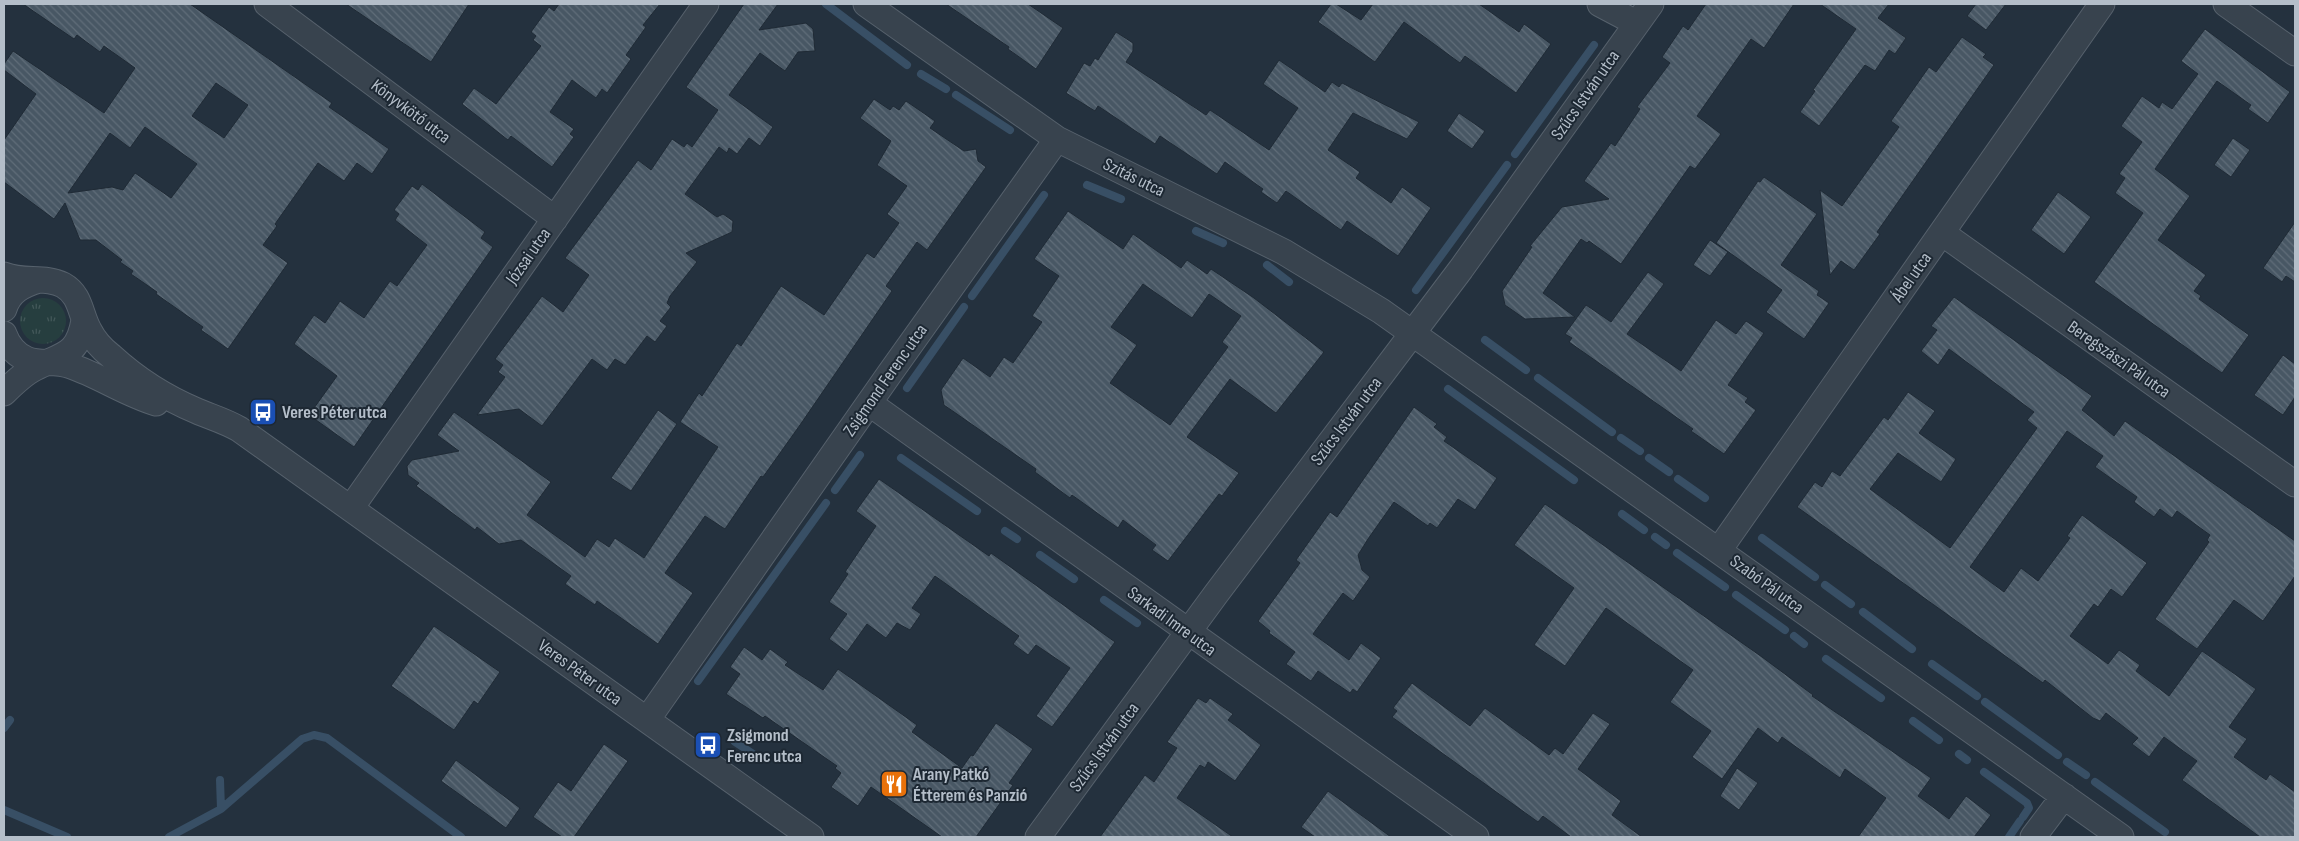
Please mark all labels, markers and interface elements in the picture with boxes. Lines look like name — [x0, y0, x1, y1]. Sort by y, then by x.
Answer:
street label: Szűcs István utca — [1547, 46, 1624, 144]
street label: Könyvkötő utca — [367, 75, 454, 148]
street label: Szitás utca — [1100, 154, 1168, 201]
street label: Józsai utca — [501, 224, 555, 289]
street label: Ábel utca — [1886, 248, 1936, 307]
street label: Beregszászi Pál utca — [2063, 316, 2174, 403]
street label: Zsigmond Ferenc utca — [839, 320, 932, 440]
street label: Szűcs István utca — [1306, 373, 1386, 469]
bus stop icon: Veres Péter utca — [248, 397, 278, 427]
place label: Veres Péter utca — [282, 402, 387, 423]
street label: Szabó Pál utca — [1726, 551, 1808, 618]
street label: Sarkadi Imre utca — [1123, 582, 1220, 661]
street label: Veres Péter utca — [534, 635, 626, 710]
street label: Szűcs István utca — [1065, 699, 1144, 796]
place label: Zsigmond Ferenc utca — [727, 725, 802, 767]
bus stop icon: Zsigmond Ferenc utca — [693, 730, 723, 760]
place label: Arany Patkó Étterem és Panzió — [912, 764, 1027, 806]
restaurant icon: Arany Patkó Étterem és Panzió — [879, 769, 909, 799]

